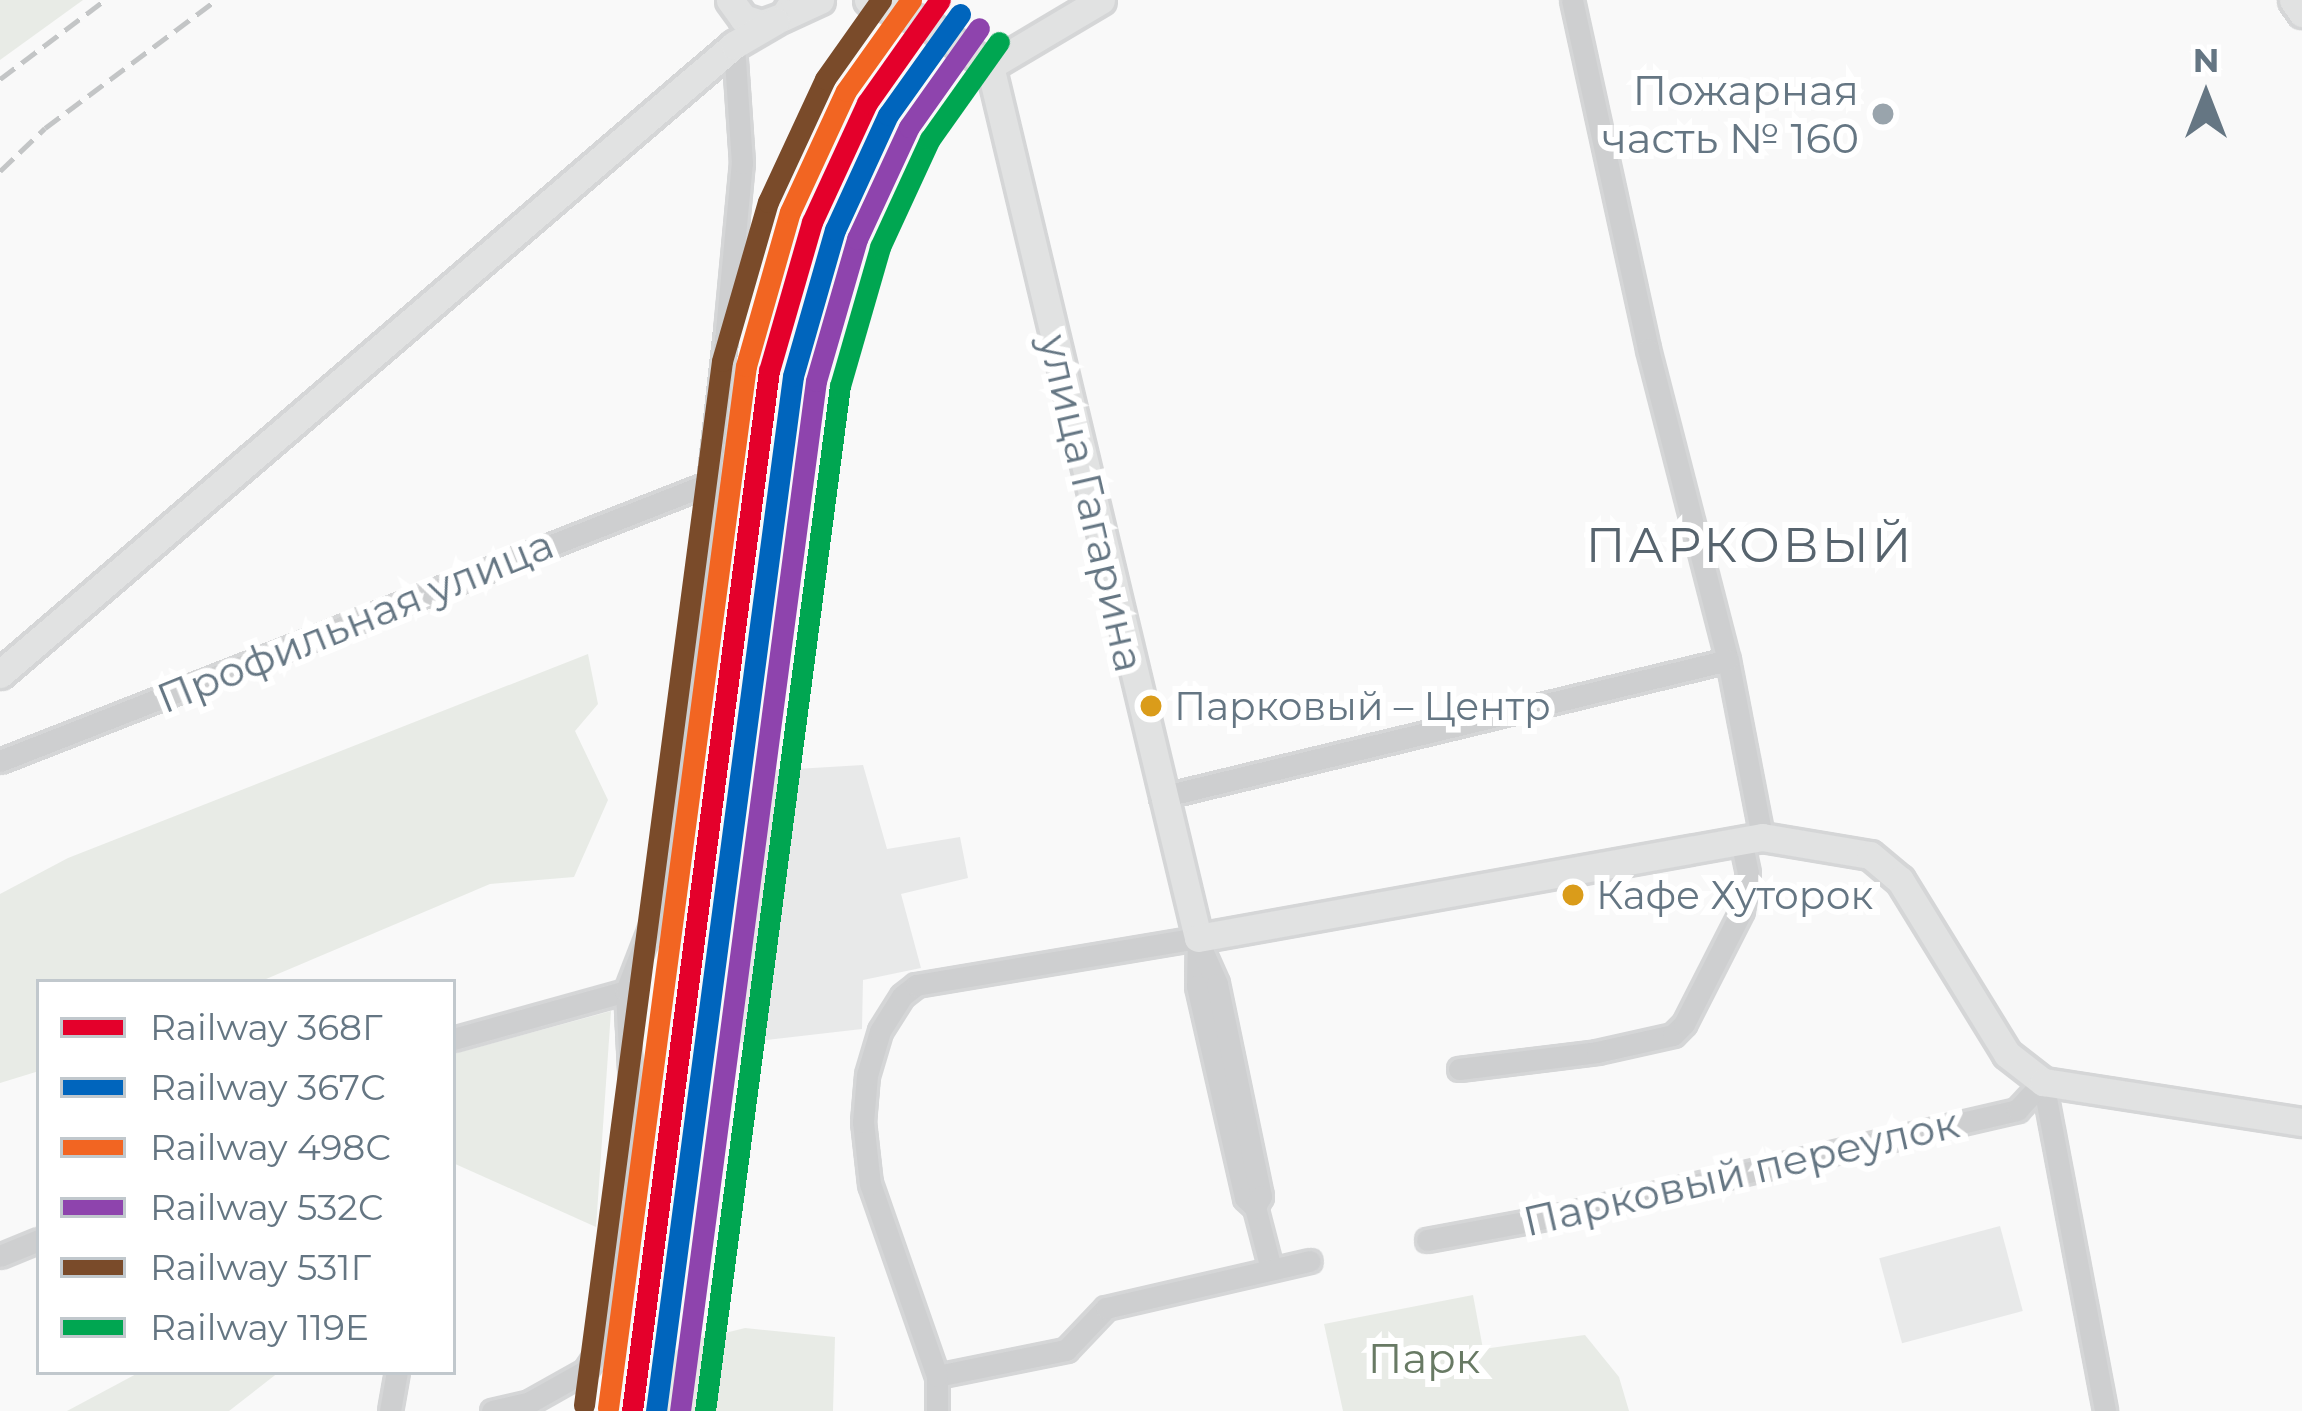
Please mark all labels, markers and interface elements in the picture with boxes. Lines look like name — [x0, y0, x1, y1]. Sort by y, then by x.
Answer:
north arrow — [2146, 36, 2266, 156]
text: N — [2193, 40, 2219, 80]
place label: Пожарная часть № 160 — [1602, 65, 1859, 164]
marker: Пожарная часть № 160 — [1870, 101, 1896, 127]
street label: улица Гагарина — [1029, 330, 1155, 676]
district label: ПАРКОВЫЙ — [1586, 517, 1914, 575]
street label: Профильная улица — [150, 518, 560, 724]
place label: Парковый – Центр — [1174, 683, 1551, 729]
marker: Парковый – Центр — [1140, 695, 1162, 717]
place label: Кафе Хуторок — [1596, 872, 1873, 918]
marker: Кафе Хуторок — [1562, 884, 1584, 906]
legend — [36, 979, 456, 1375]
text: Railway 368Г — [150, 1005, 383, 1049]
text: Railway 367С — [150, 1065, 386, 1109]
street label: Парковый переулок — [1518, 1097, 1964, 1247]
text: Railway 498С — [150, 1125, 391, 1169]
text: Railway 532С — [150, 1185, 383, 1229]
text: Railway 531Г — [150, 1245, 371, 1289]
text: Railway 119Е — [150, 1305, 369, 1349]
park label: Парк — [1368, 1333, 1480, 1383]

